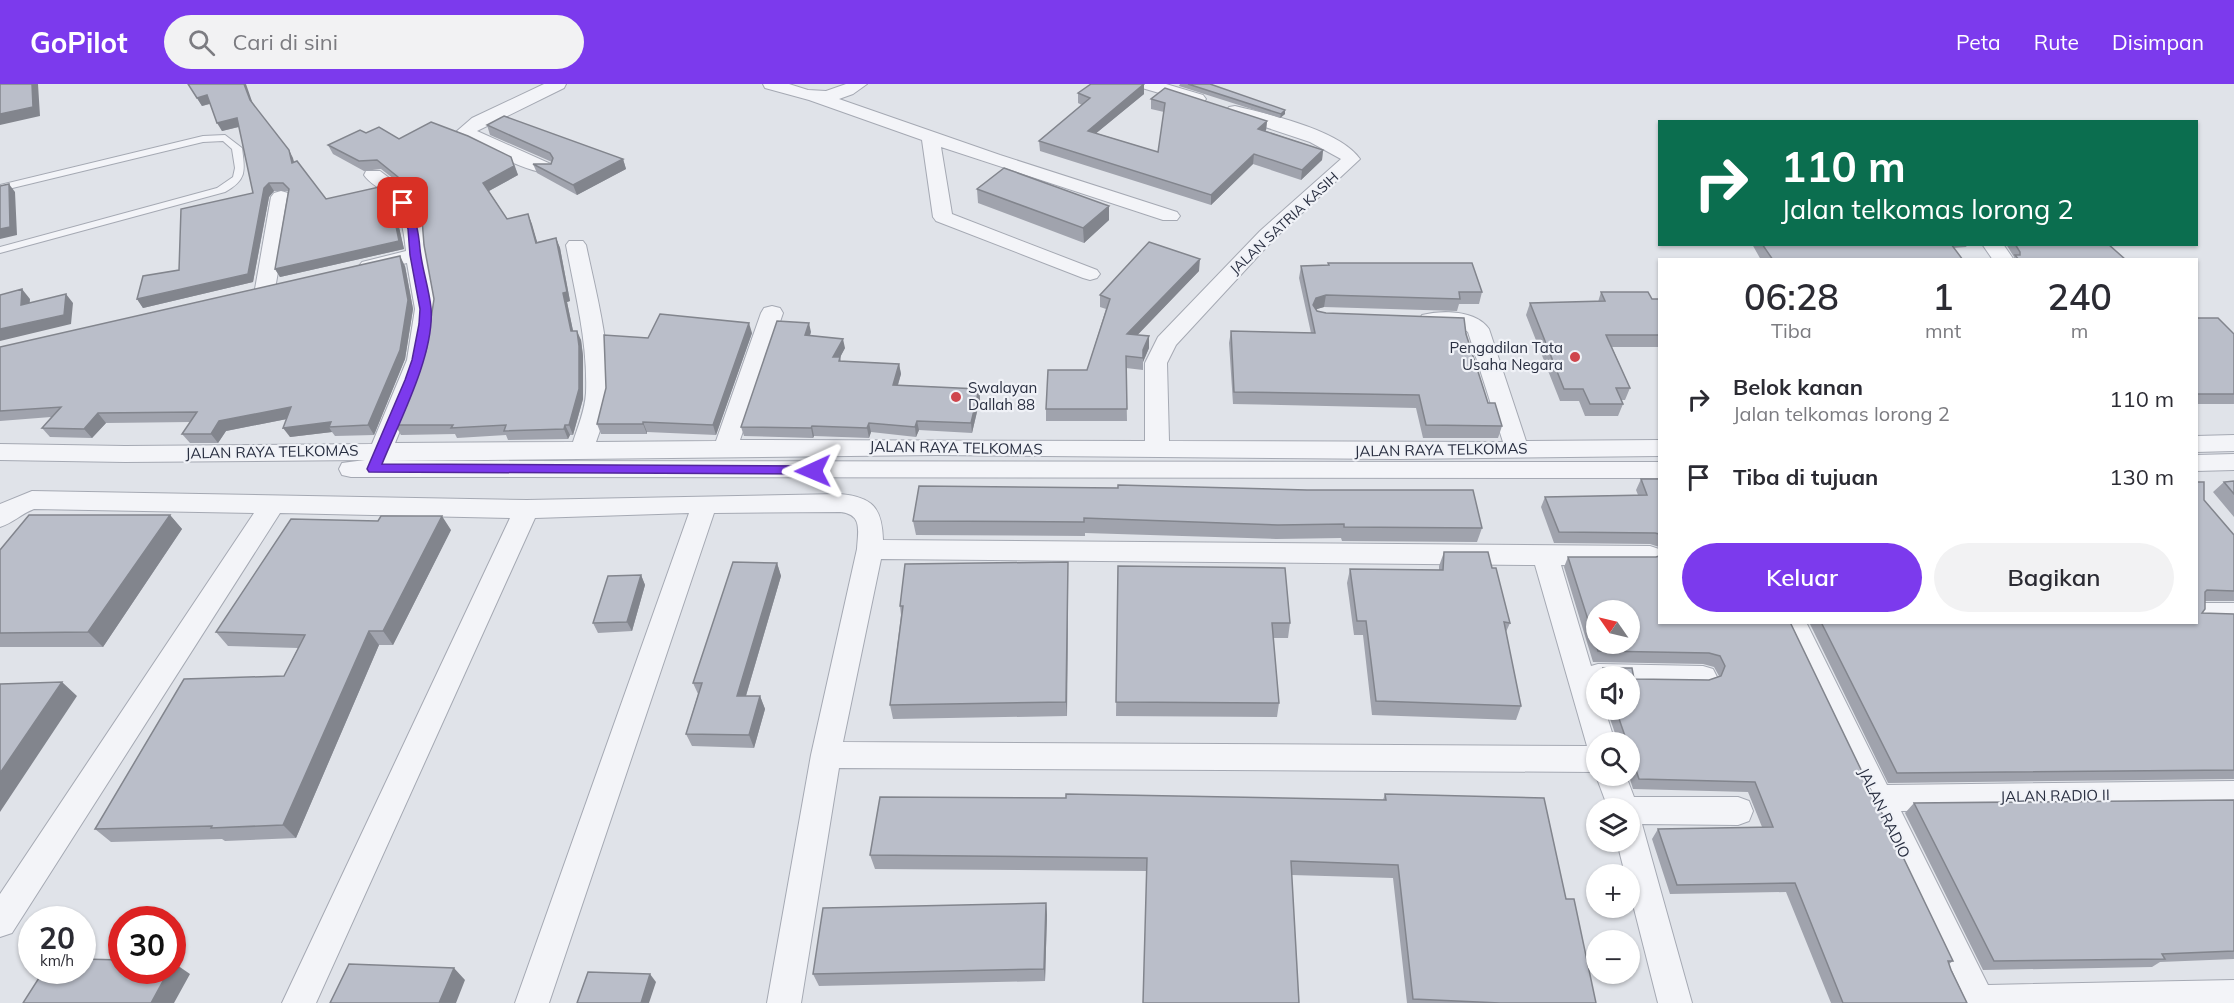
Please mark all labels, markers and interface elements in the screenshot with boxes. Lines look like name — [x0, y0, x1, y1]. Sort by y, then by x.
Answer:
search box — [164, 15, 584, 69]
text: GoPilot — [30, 25, 128, 60]
icon: search — [185, 26, 218, 59]
text: Cari di sini — [233, 28, 338, 56]
text: Peta — [1956, 29, 2001, 55]
text: Rute — [2034, 29, 2079, 55]
text: Disimpan — [2112, 29, 2204, 55]
text: 110 m — [1781, 140, 1906, 193]
icon: right — [1682, 144, 1760, 222]
street label: JALAN SATRIA KASIH — [1226, 168, 1342, 278]
pin — [377, 177, 428, 228]
icon: arrive — [386, 186, 419, 219]
text: Jalan telkomas lorong 2 — [1781, 192, 2074, 226]
text: 06:28 — [1744, 274, 1839, 319]
text: 1 — [1932, 274, 1954, 319]
text: 240 — [2047, 274, 2112, 319]
text: Tiba — [1771, 318, 1812, 343]
text: mnt — [1925, 318, 1961, 343]
text: m — [2071, 318, 2088, 343]
place label: Pengadilan Tata Usaha Negara — [1450, 338, 1563, 374]
marker: Pengadilan Tata Usaha Negara — [1568, 350, 1582, 364]
text: Belok kanan — [1733, 373, 1863, 401]
place label: Swalayan Dallah 88 — [968, 378, 1037, 414]
icon: right — [1682, 383, 1715, 416]
text: 110 m — [2109, 385, 2174, 413]
marker: Swalayan Dallah 88 — [949, 390, 963, 404]
text: Jalan telkomas lorong 2 — [1733, 401, 1950, 426]
street label: JALAN RAYA TELKOMAS — [869, 436, 1043, 459]
street label: JALAN RAYA TELKOMAS — [1354, 438, 1528, 461]
position arrow — [781, 439, 845, 503]
street label: JALAN RAYA TELKOMAS — [185, 440, 359, 463]
icon: arrive — [1682, 461, 1715, 494]
text: Tiba di tujuan — [1733, 463, 1878, 491]
text: 130 m — [2109, 463, 2174, 491]
button: Keluar — [1682, 543, 1922, 612]
button: Bagikan — [1934, 543, 2174, 612]
north arrow — [1586, 600, 1640, 654]
map controls — [1586, 600, 1640, 984]
button: sound — [1586, 666, 1640, 720]
button: search — [1586, 732, 1640, 786]
street label: JALAN RADIO — [1854, 765, 1914, 861]
street label: JALAN RADIO II — [2000, 785, 2110, 806]
button: layers — [1586, 798, 1640, 852]
button: + — [1586, 864, 1640, 918]
speed limit sign: 30 — [108, 906, 186, 984]
text: 20 — [39, 919, 75, 957]
button: − — [1586, 930, 1640, 984]
text: km/h — [40, 951, 74, 970]

